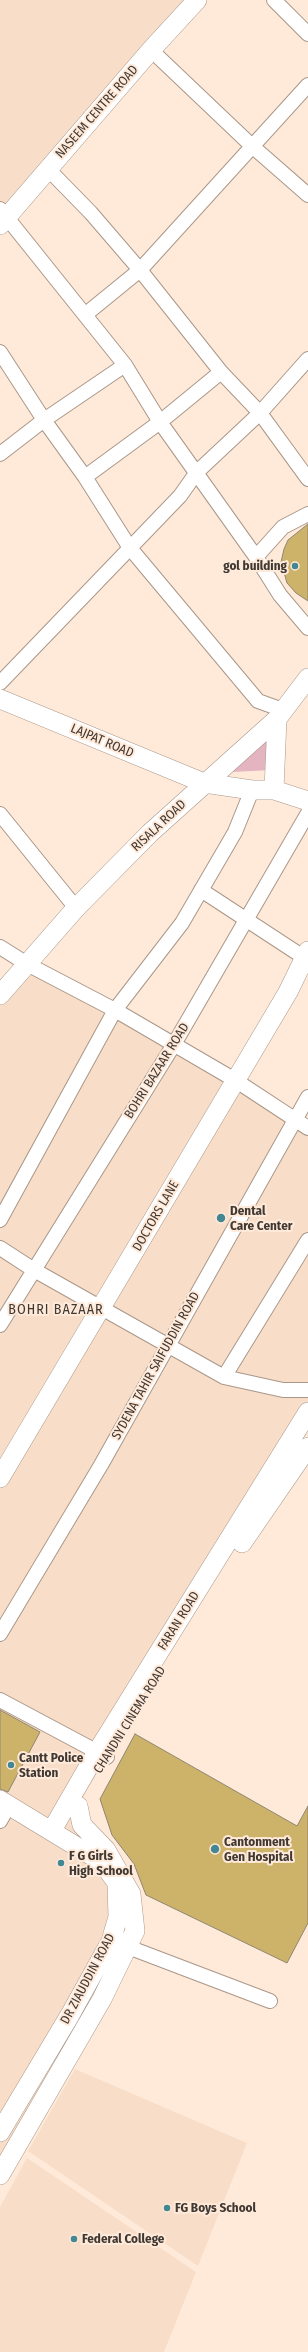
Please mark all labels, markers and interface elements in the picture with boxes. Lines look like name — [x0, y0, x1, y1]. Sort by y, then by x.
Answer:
street label: NASEEM CENTRE ROAD — [52, 62, 142, 162]
place label: gol building — [223, 558, 287, 574]
marker: gol building — [290, 561, 300, 571]
street label: LAJPAT ROAD — [68, 721, 136, 761]
street label: RISALA ROAD — [129, 797, 189, 855]
street label: BOHRI BAZAAR ROAD — [121, 1020, 193, 1122]
street label: DOCTORS LANE — [129, 1178, 183, 1254]
place label: Dental Care Center — [230, 1203, 292, 1234]
marker: Dental Care Center — [215, 1212, 227, 1224]
street label: SYDENA TAHIR SAIFUDDIN ROAD — [109, 1289, 203, 1443]
district label: BOHRI BAZAAR — [8, 1302, 104, 1318]
street label: FARAN ROAD — [155, 1589, 203, 1653]
street label: CHANDNI CINEMA ROAD — [91, 1663, 169, 1777]
place label: Cantt Police Station — [19, 1750, 83, 1781]
marker: Cantt Police Station — [6, 1760, 16, 1770]
place label: Cantonment Gen Hospital — [224, 1834, 293, 1865]
marker: Cantonment Gen Hospital — [209, 1843, 221, 1855]
place label: F G Girls High School — [69, 1848, 133, 1879]
marker: F G Girls High School — [56, 1858, 66, 1868]
street label: DR ZIAUDDIN ROAD — [58, 1931, 118, 2027]
place label: FG Boys School — [175, 2200, 256, 2216]
marker: FG Boys School — [162, 2203, 172, 2213]
place label: Federal College — [82, 2231, 164, 2247]
marker: Federal College — [69, 2234, 79, 2244]

